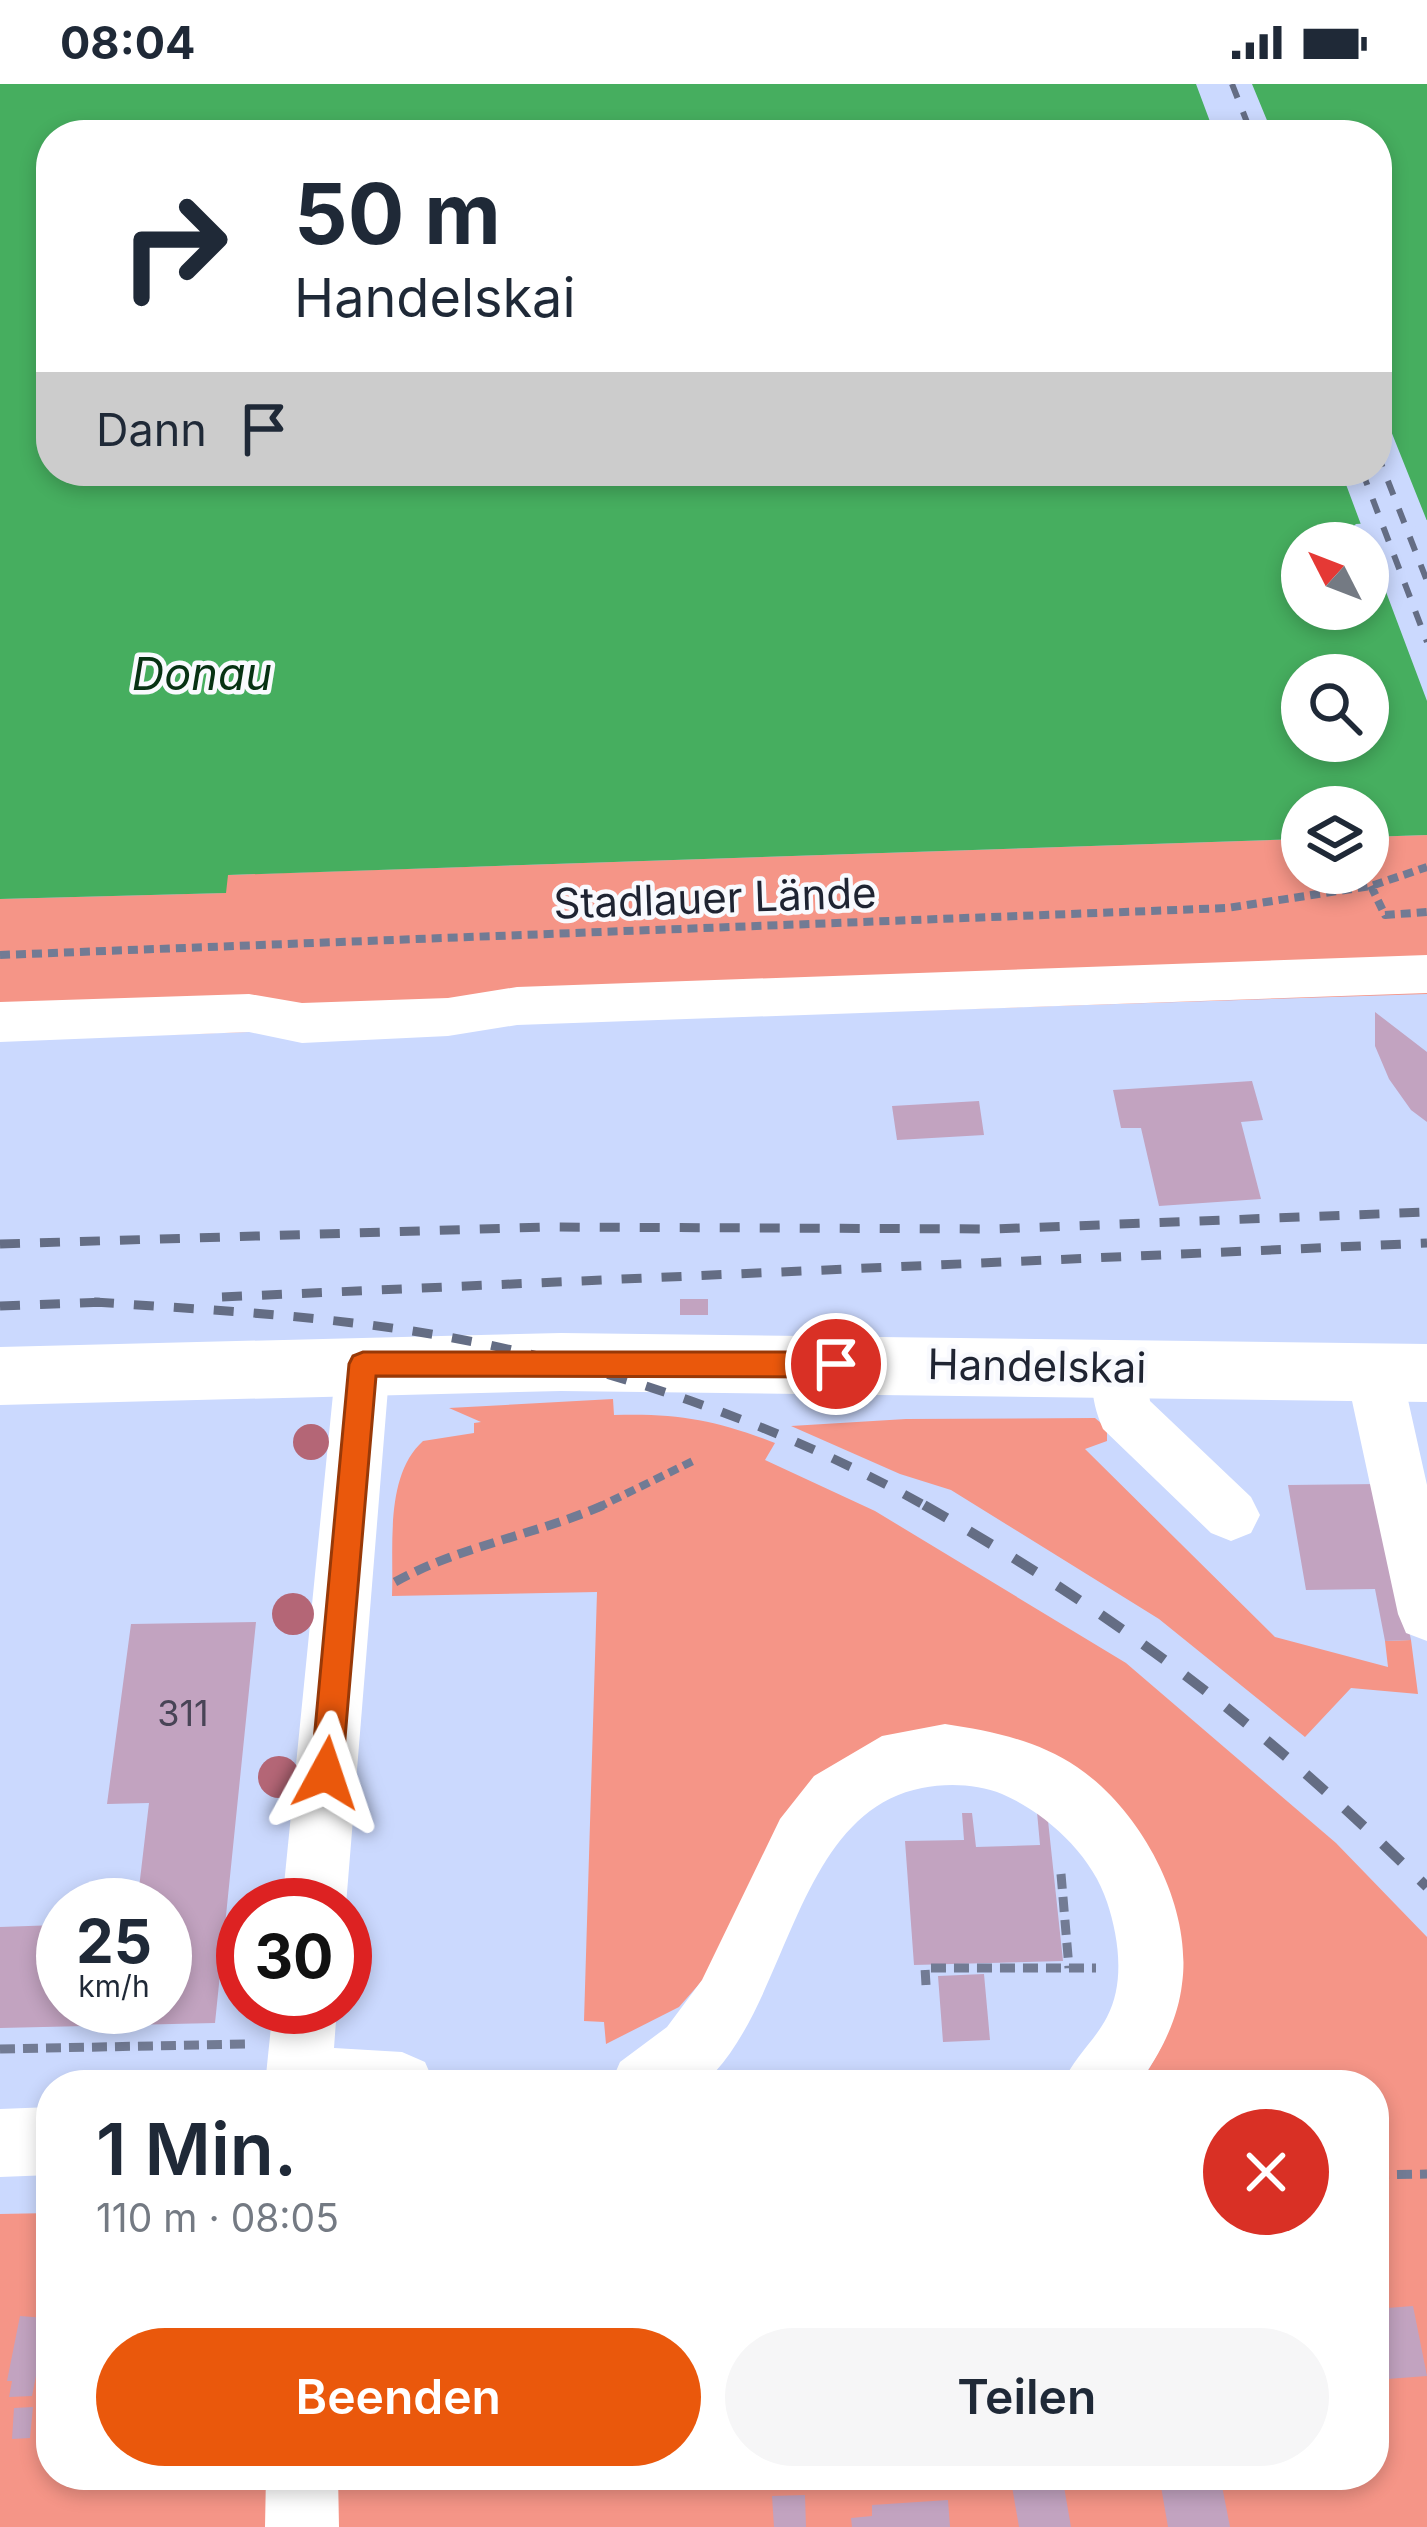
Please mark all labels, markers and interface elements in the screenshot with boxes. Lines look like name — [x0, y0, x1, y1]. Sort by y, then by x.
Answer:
text: 08:04 — [60, 15, 195, 70]
text: 50 m — [294, 163, 501, 264]
icon: right — [96, 168, 252, 324]
text: Handelskai — [294, 265, 576, 330]
icon: arrive — [231, 396, 297, 462]
text: Dann — [96, 402, 207, 457]
north arrow — [1281, 522, 1389, 630]
map controls — [1281, 522, 1389, 894]
water label: Donau — [132, 646, 272, 701]
button: search — [1281, 654, 1389, 762]
button: layers — [1281, 786, 1389, 894]
street label: Stadlauer Lände — [553, 866, 877, 929]
pin — [785, 1313, 887, 1415]
icon: arrive — [803, 1331, 869, 1397]
street label: Handelskai — [927, 1338, 1147, 1393]
house number: 311 — [157, 1691, 209, 1735]
position arrow — [263, 1710, 389, 1836]
speed limit sign: 30 — [216, 1878, 372, 2034]
text: 25 — [76, 1905, 152, 1977]
text: km/h — [78, 1968, 150, 2004]
text: 1 Min. — [96, 2105, 297, 2192]
button: close — [1203, 2109, 1329, 2235]
text: 110 m · 08:05 — [96, 2194, 339, 2241]
button: Beenden — [96, 2328, 701, 2466]
button: Teilen — [725, 2328, 1329, 2466]

